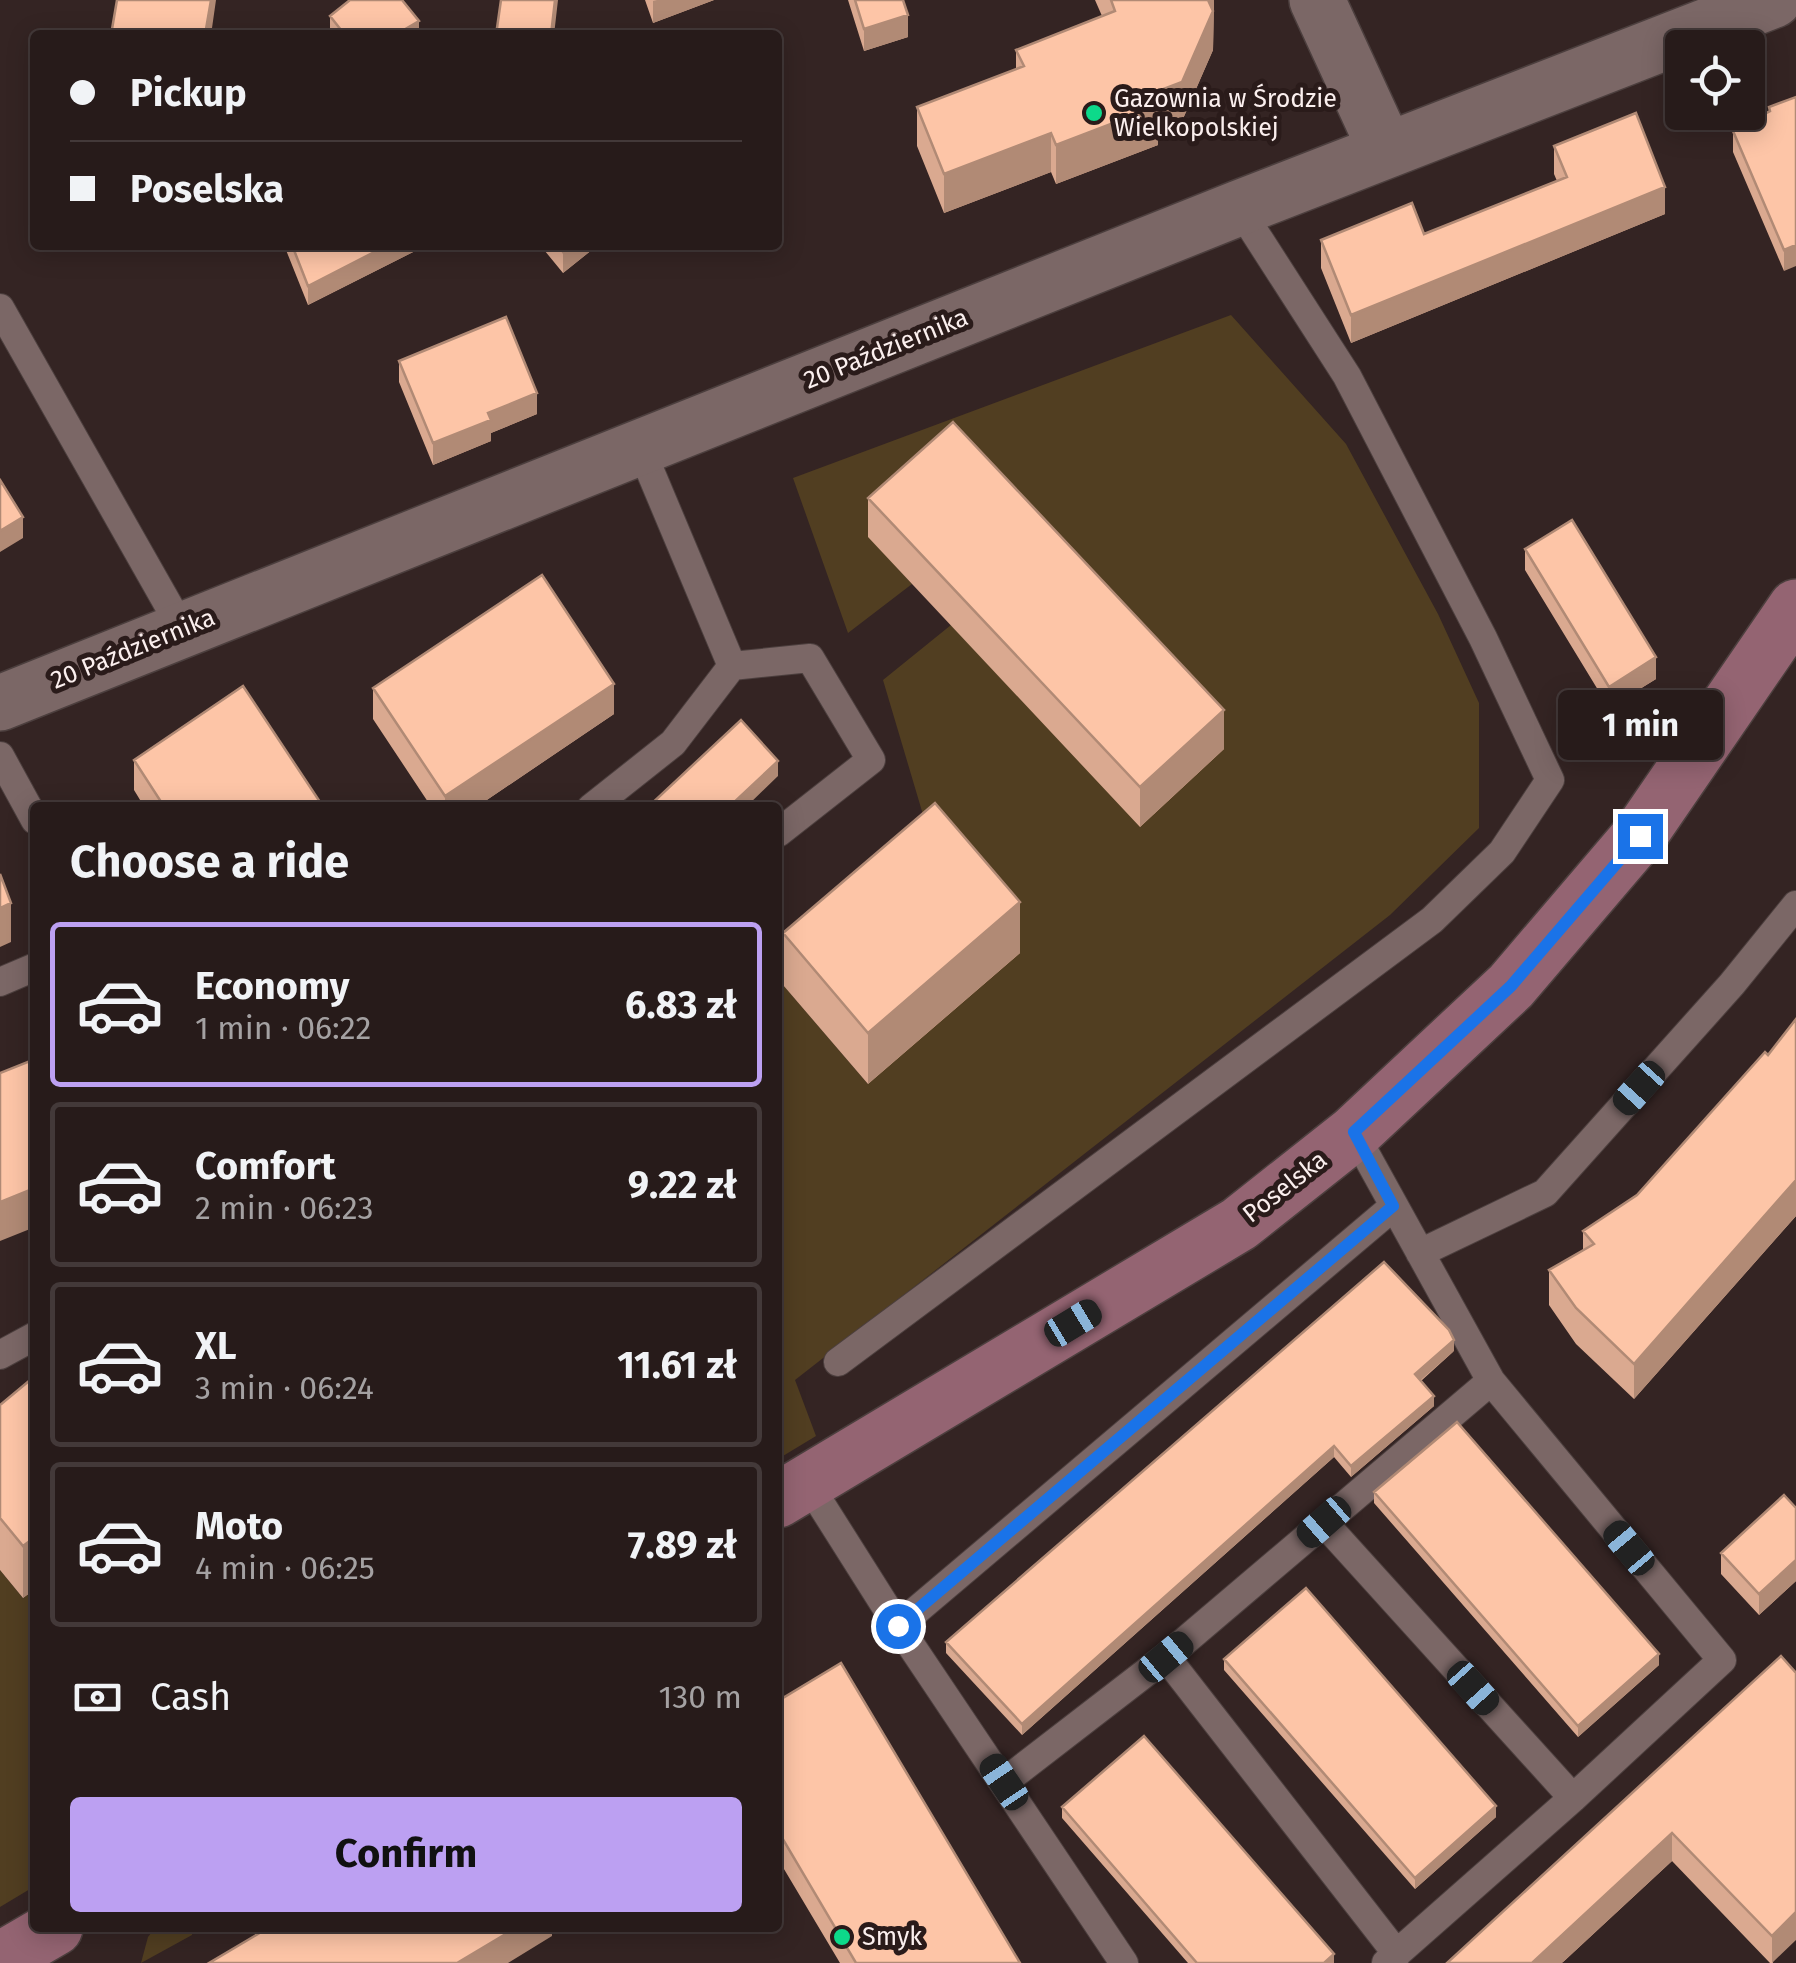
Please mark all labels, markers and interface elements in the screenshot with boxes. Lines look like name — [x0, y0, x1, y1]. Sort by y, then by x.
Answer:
map controls — [1665, 30, 1765, 130]
button: locate — [1665, 30, 1765, 130]
text: Pickup — [130, 70, 247, 116]
place label: Gazownia w Środzie Wielkopolskiej — [1114, 83, 1337, 143]
marker: Gazownia w Środzie Wielkopolskiej — [1083, 102, 1105, 124]
text: Poselska — [130, 166, 284, 212]
street label: 20 Października — [800, 302, 972, 396]
street label: 20 Października — [47, 602, 219, 696]
callout: 1 min — [1558, 691, 1722, 761]
text: 1 min — [1602, 706, 1679, 744]
route end — [1618, 814, 1663, 859]
text: Choose a ride — [70, 835, 349, 889]
icon: car — [75, 960, 165, 1050]
text: Economy — [195, 963, 350, 1009]
text: 6.83 zł — [625, 982, 737, 1028]
text: 1 min · 06:22 — [195, 1009, 371, 1047]
car — [1608, 1056, 1670, 1120]
icon: car — [75, 1140, 165, 1230]
text: Comfort — [195, 1143, 336, 1189]
street label: Poselska — [1237, 1145, 1333, 1229]
text: 9.22 zł — [628, 1162, 737, 1208]
text: 2 min · 06:23 — [195, 1189, 373, 1227]
car — [1040, 1295, 1106, 1351]
icon: car — [75, 1320, 165, 1410]
text: XL — [195, 1323, 237, 1369]
text: 11.61 zł — [617, 1342, 737, 1388]
text: 3 min · 06:24 — [195, 1369, 374, 1407]
car — [1292, 1491, 1356, 1553]
icon: car — [75, 1500, 165, 1590]
text: Moto — [195, 1503, 283, 1549]
car — [1598, 1515, 1660, 1581]
text: 7.89 zł — [628, 1522, 737, 1568]
text: 4 min · 06:25 — [195, 1549, 375, 1587]
route start — [876, 1604, 921, 1649]
car — [1133, 1626, 1199, 1688]
car — [1442, 1656, 1504, 1720]
icon: cash — [70, 1670, 125, 1725]
text: Cash — [150, 1674, 231, 1720]
text: 130 m — [658, 1678, 742, 1716]
car — [975, 1749, 1033, 1815]
button: Confirm — [70, 1797, 742, 1912]
place label: Smyk — [862, 1922, 922, 1952]
marker: Smyk — [831, 1926, 853, 1948]

